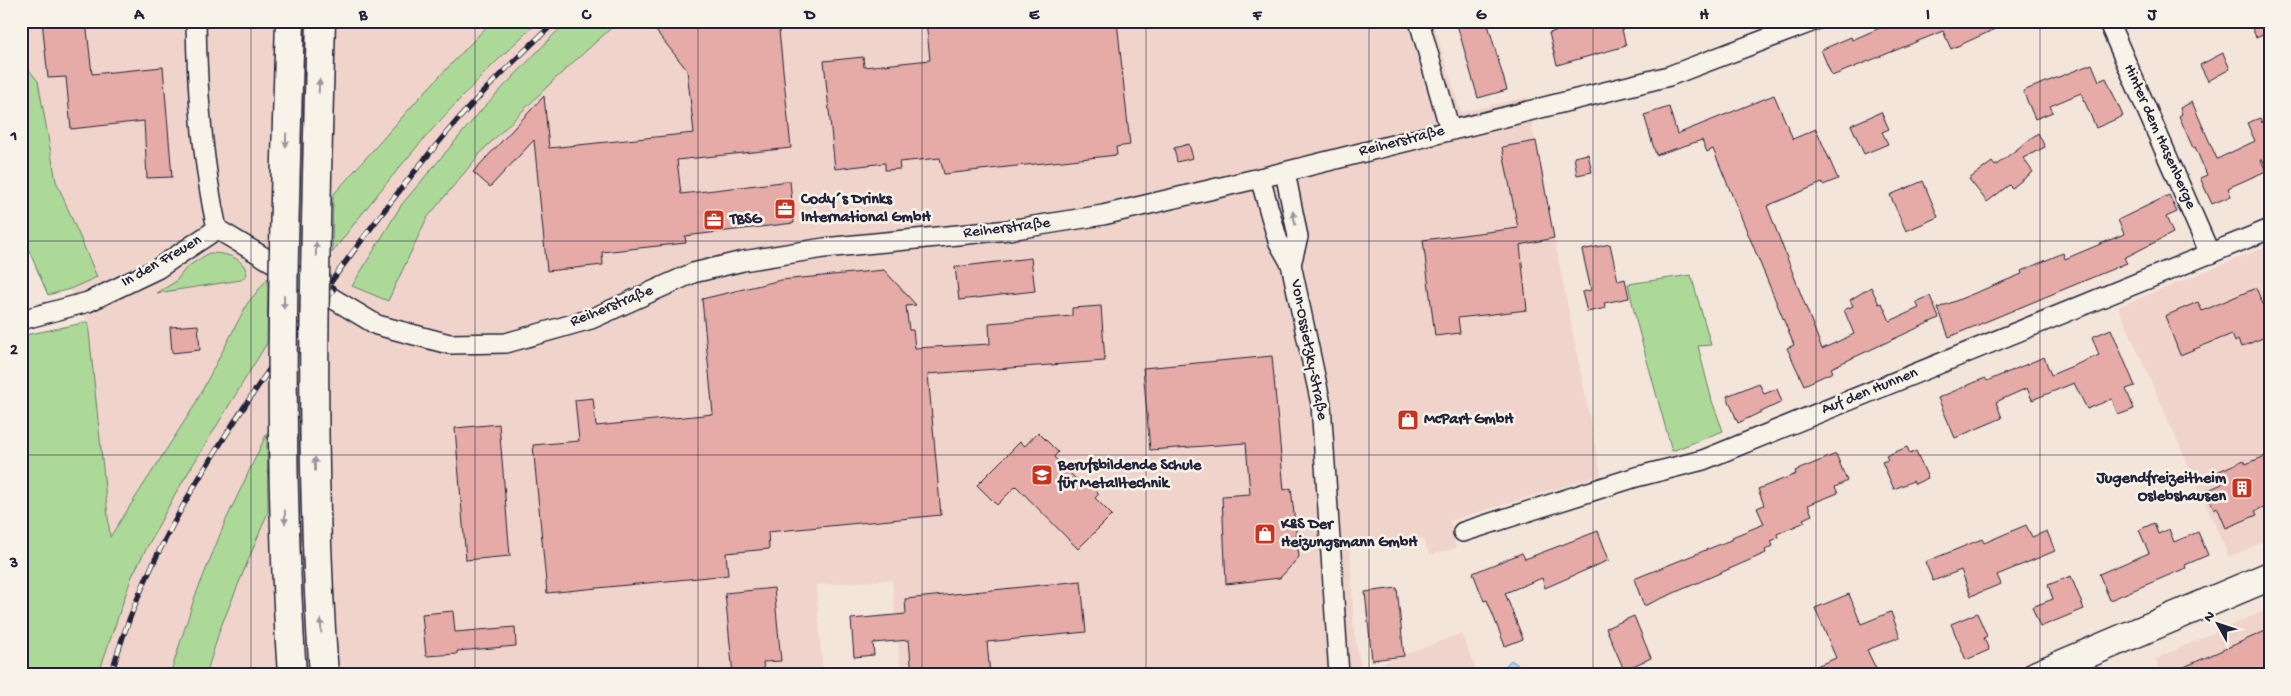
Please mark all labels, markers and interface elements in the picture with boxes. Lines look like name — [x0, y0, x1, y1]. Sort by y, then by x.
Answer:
text: A — [133, 7, 145, 26]
text: B — [358, 7, 368, 26]
text: C — [581, 7, 592, 26]
text: D — [803, 7, 816, 26]
text: E — [1029, 7, 1040, 26]
text: F — [1252, 7, 1263, 26]
text: G — [1476, 7, 1487, 26]
text: H — [1699, 7, 1709, 26]
text: I — [1926, 7, 1930, 26]
text: J — [2147, 7, 2158, 26]
street label: Hinter dem Hasenberge — [2118, 62, 2200, 213]
one-way arrow — [315, 78, 323, 94]
street label: Reiherstraße — [1357, 122, 1448, 162]
text: 1 — [10, 128, 17, 147]
one-way arrow — [282, 132, 290, 148]
place label: Cody´s Drinks International GmbH — [800, 191, 931, 228]
office icon: Cody´s Drinks International GmbH — [773, 197, 797, 221]
office icon: TBSG — [702, 208, 726, 232]
place label: TBSG — [728, 211, 763, 230]
one-way arrow — [1290, 211, 1298, 226]
street label: Reiherstraße — [962, 214, 1052, 244]
street label: In den Freuen — [118, 231, 206, 293]
one-way arrow — [312, 240, 320, 256]
street label: Von-Ossietzky-Straße — [1285, 277, 1331, 423]
street label: Reiherstraße — [568, 282, 657, 332]
one-way arrow — [280, 295, 288, 311]
text: 2 — [10, 342, 18, 361]
street label: Auf den Hunnen — [1819, 364, 1921, 420]
shop icon: McPart GmbH — [1396, 408, 1420, 432]
place label: McPart GmbH — [1424, 411, 1514, 430]
one-way arrow — [311, 455, 319, 471]
place label: Berufsbildende Schule für Metalltechnik — [1057, 456, 1202, 494]
school or university icon: Berufsbildende Schule für Metalltechnik — [1030, 463, 1054, 487]
place label: Jugendfreizeitheim Oslebshausen — [2095, 469, 2227, 507]
building icon: Jugendfreizeitheim Oslebshausen — [2230, 476, 2254, 500]
one-way arrow — [281, 510, 289, 526]
place label: K&S Der Heizungsmann GmbH — [1280, 516, 1418, 553]
shop icon: K&S Der Heizungsmann GmbH — [1253, 522, 1277, 546]
text: 3 — [9, 555, 18, 574]
north arrow — [2194, 598, 2244, 648]
text: N — [2201, 608, 2219, 626]
one-way arrow — [316, 618, 324, 634]

